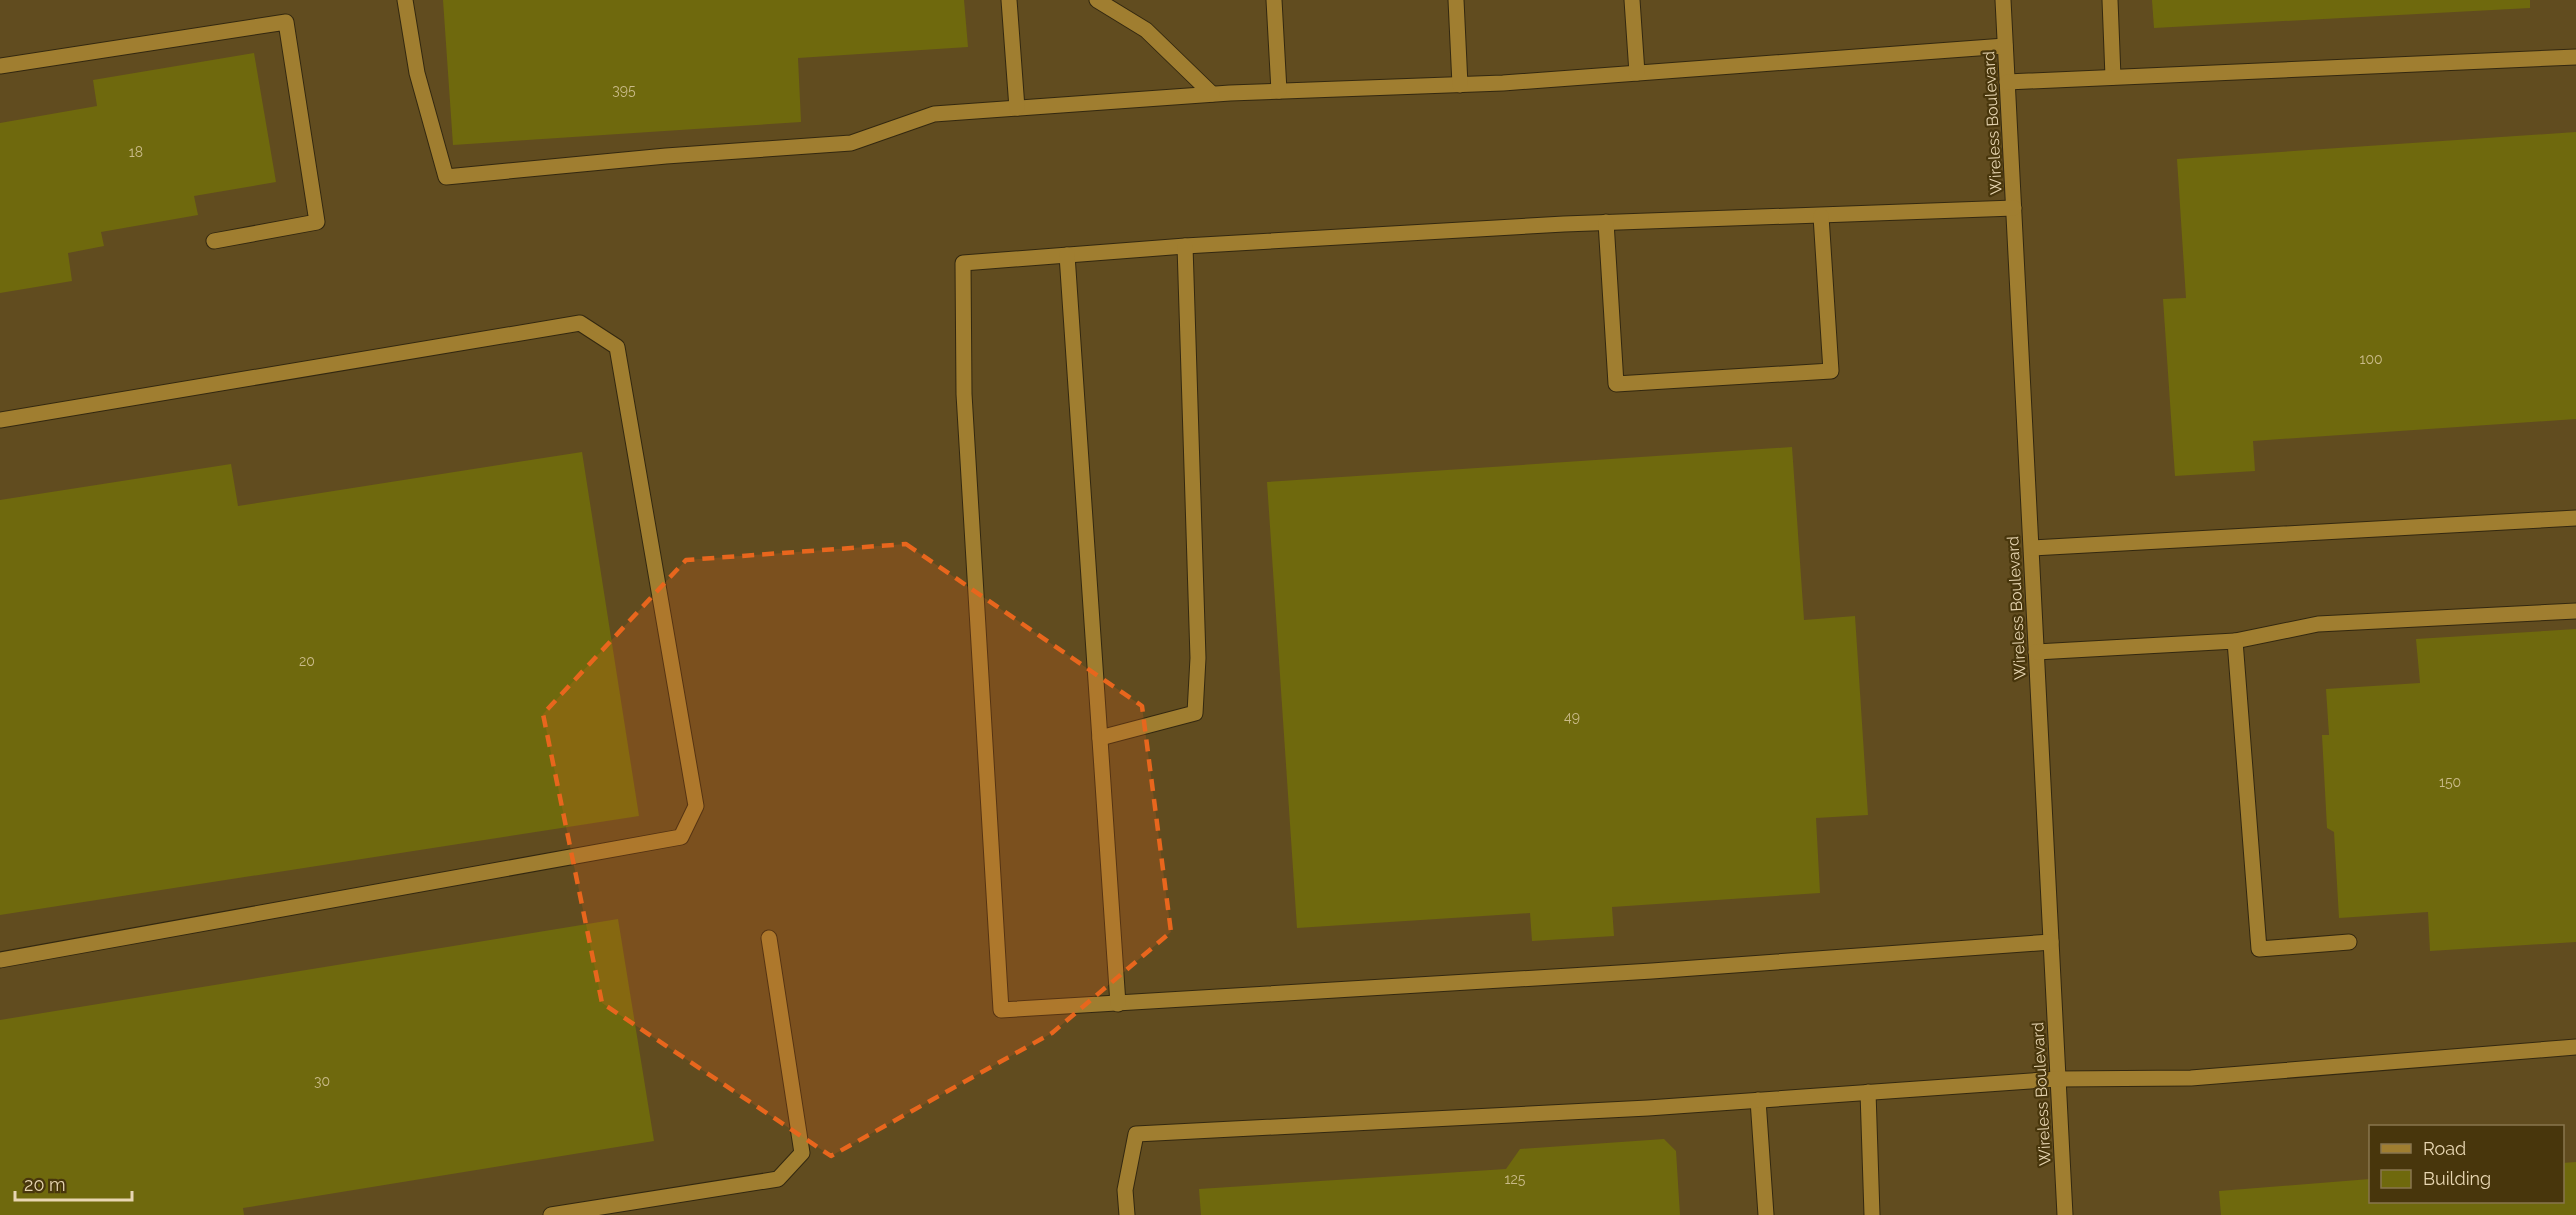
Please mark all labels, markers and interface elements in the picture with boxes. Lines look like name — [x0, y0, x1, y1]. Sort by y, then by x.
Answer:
street label: Wireless Boulevard — [1979, 51, 2006, 195]
house number: 395 — [612, 82, 636, 98]
house number: 18 — [129, 144, 143, 160]
house number: 100 — [2359, 351, 2383, 367]
street label: Wireless Boulevard — [2003, 536, 2030, 680]
house number: 20 — [299, 653, 315, 669]
house number: 49 — [1564, 709, 1580, 725]
house number: 150 — [2439, 774, 2461, 790]
street label: Wireless Boulevard — [2028, 1022, 2055, 1166]
house number: 30 — [314, 1073, 330, 1089]
legend — [2369, 1125, 2564, 1203]
text: Road — [2423, 1138, 2466, 1159]
scale bar — [15, 1164, 132, 1202]
text: Building — [2423, 1168, 2491, 1189]
house number: 125 — [1505, 1171, 1526, 1187]
text: 20 m — [24, 1174, 66, 1195]

